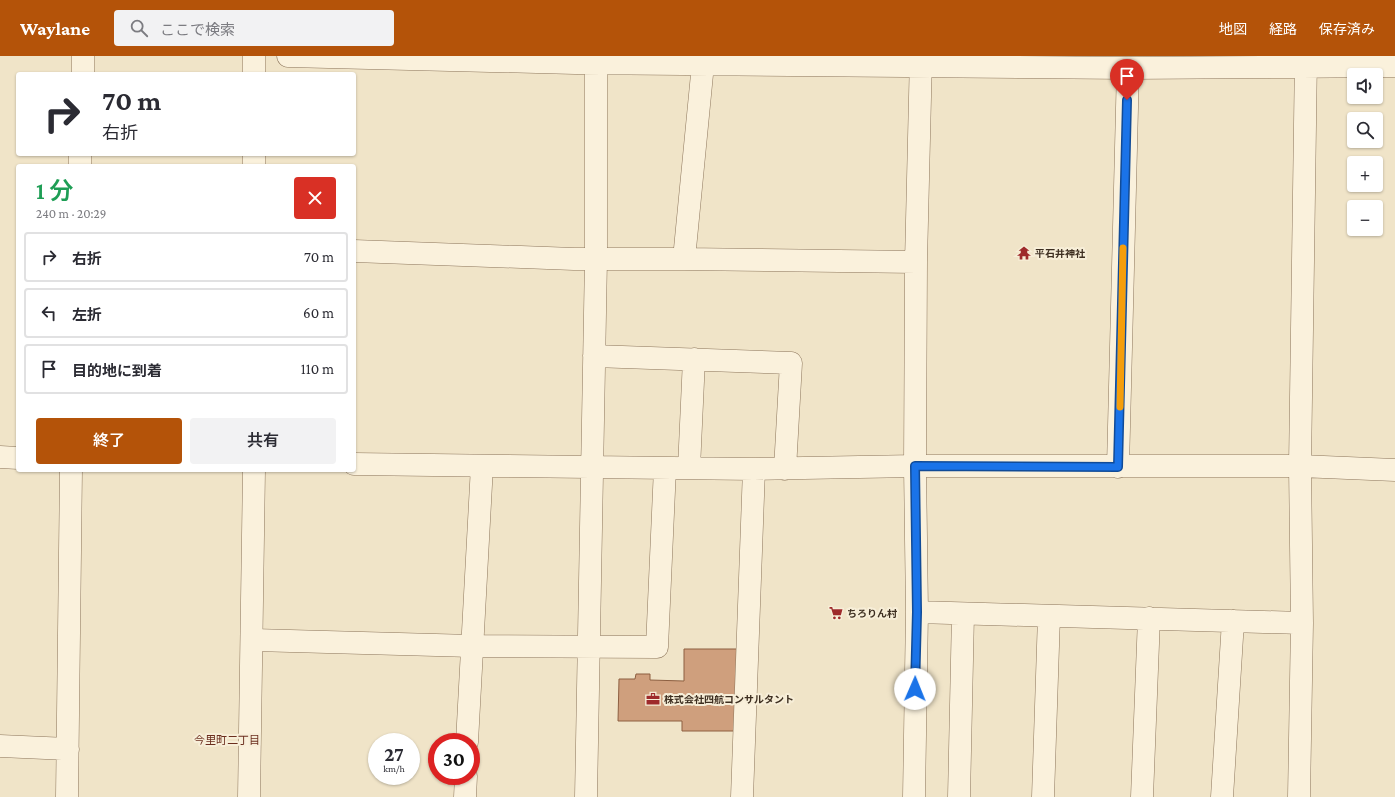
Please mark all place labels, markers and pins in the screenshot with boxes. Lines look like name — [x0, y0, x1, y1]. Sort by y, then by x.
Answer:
pin — [1110, 59, 1144, 100]
temple icon: 平石井神社 — [1016, 245, 1032, 261]
place label: 平石井神社 — [1035, 248, 1086, 259]
supermarket icon: ちろりん村 — [828, 605, 844, 621]
place label: ちろりん村 — [847, 608, 897, 619]
office icon: 株式会社四航コンサルタント — [645, 691, 661, 707]
place label: 株式会社四航コンサルタント — [664, 694, 794, 705]

